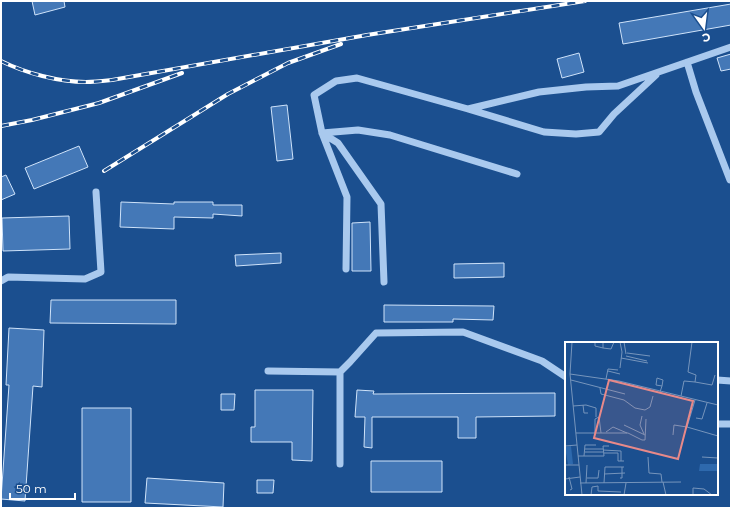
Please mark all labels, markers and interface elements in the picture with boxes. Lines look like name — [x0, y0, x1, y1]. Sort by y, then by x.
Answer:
north arrow — [684, 8, 724, 48]
text: С — [701, 30, 712, 45]
inset map — [565, 342, 718, 495]
scale bar — [10, 475, 75, 501]
text: 50 m — [16, 481, 47, 496]

